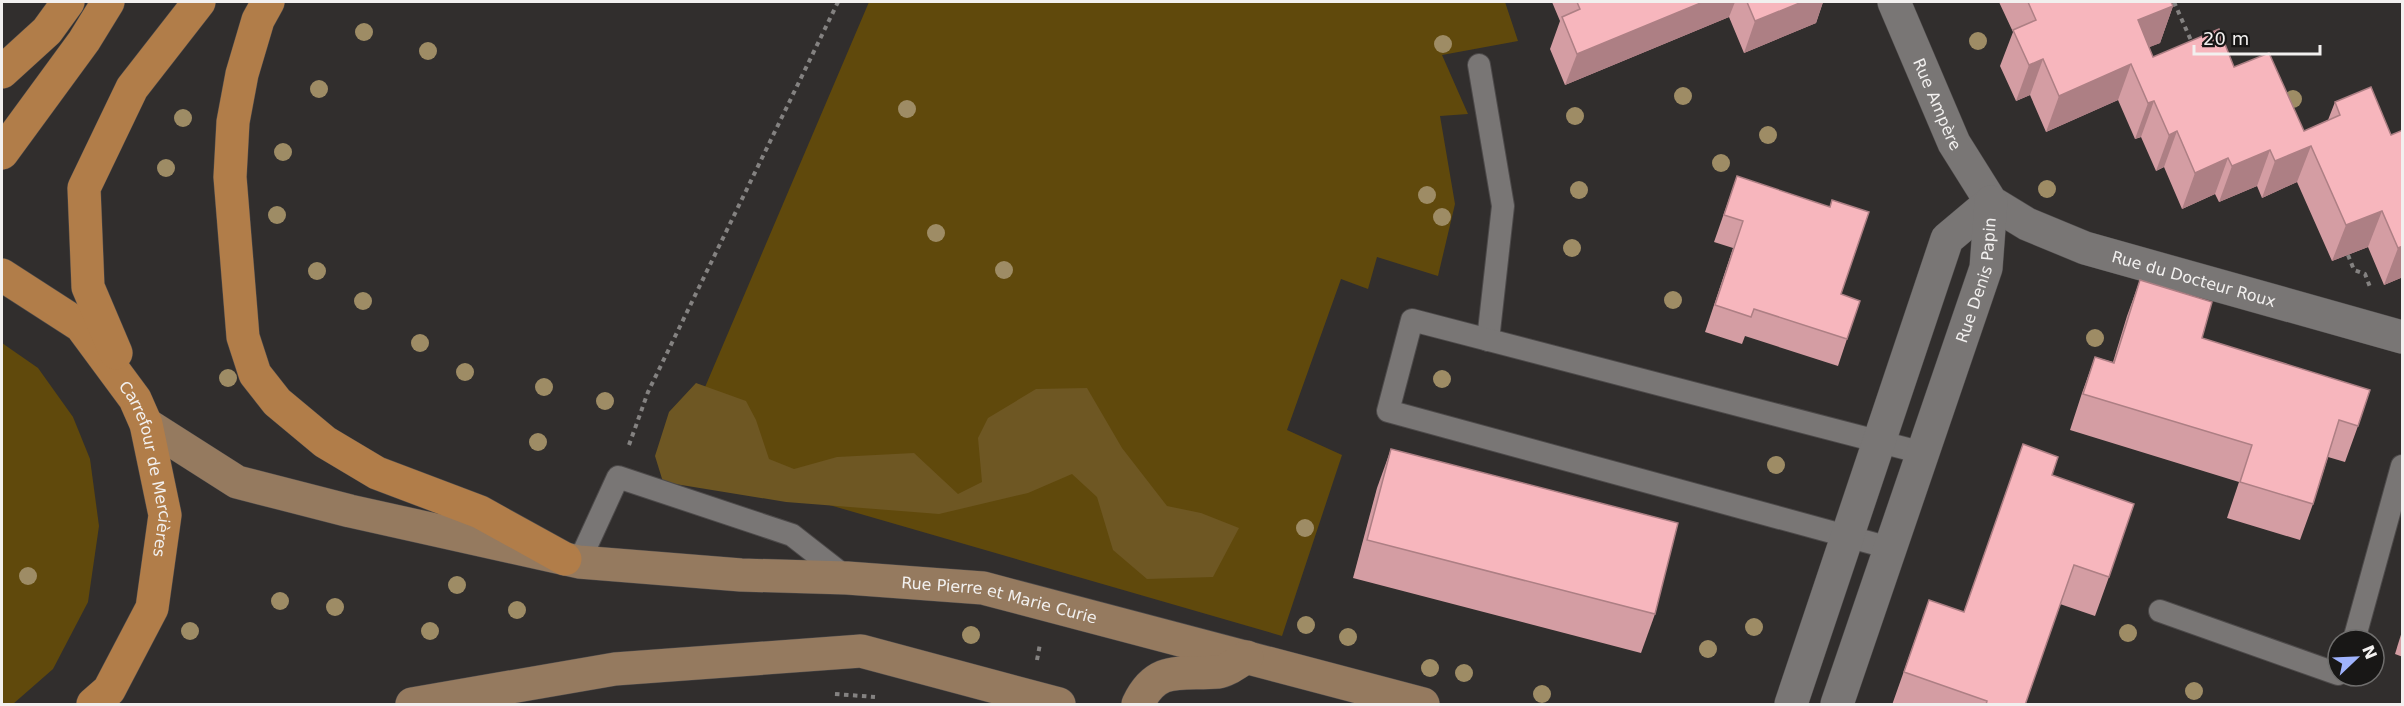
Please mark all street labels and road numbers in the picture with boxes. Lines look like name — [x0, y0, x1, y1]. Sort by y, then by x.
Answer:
street label: Rue Ampère — [1909, 55, 1965, 154]
street label: Rue Denis Papin — [1952, 217, 2000, 345]
street label: Rue du Docteur Roux — [2110, 247, 2278, 311]
street label: Carrefour de Mercières — [115, 377, 175, 558]
street label: Rue Pierre et Marie Curie — [901, 573, 1099, 628]

